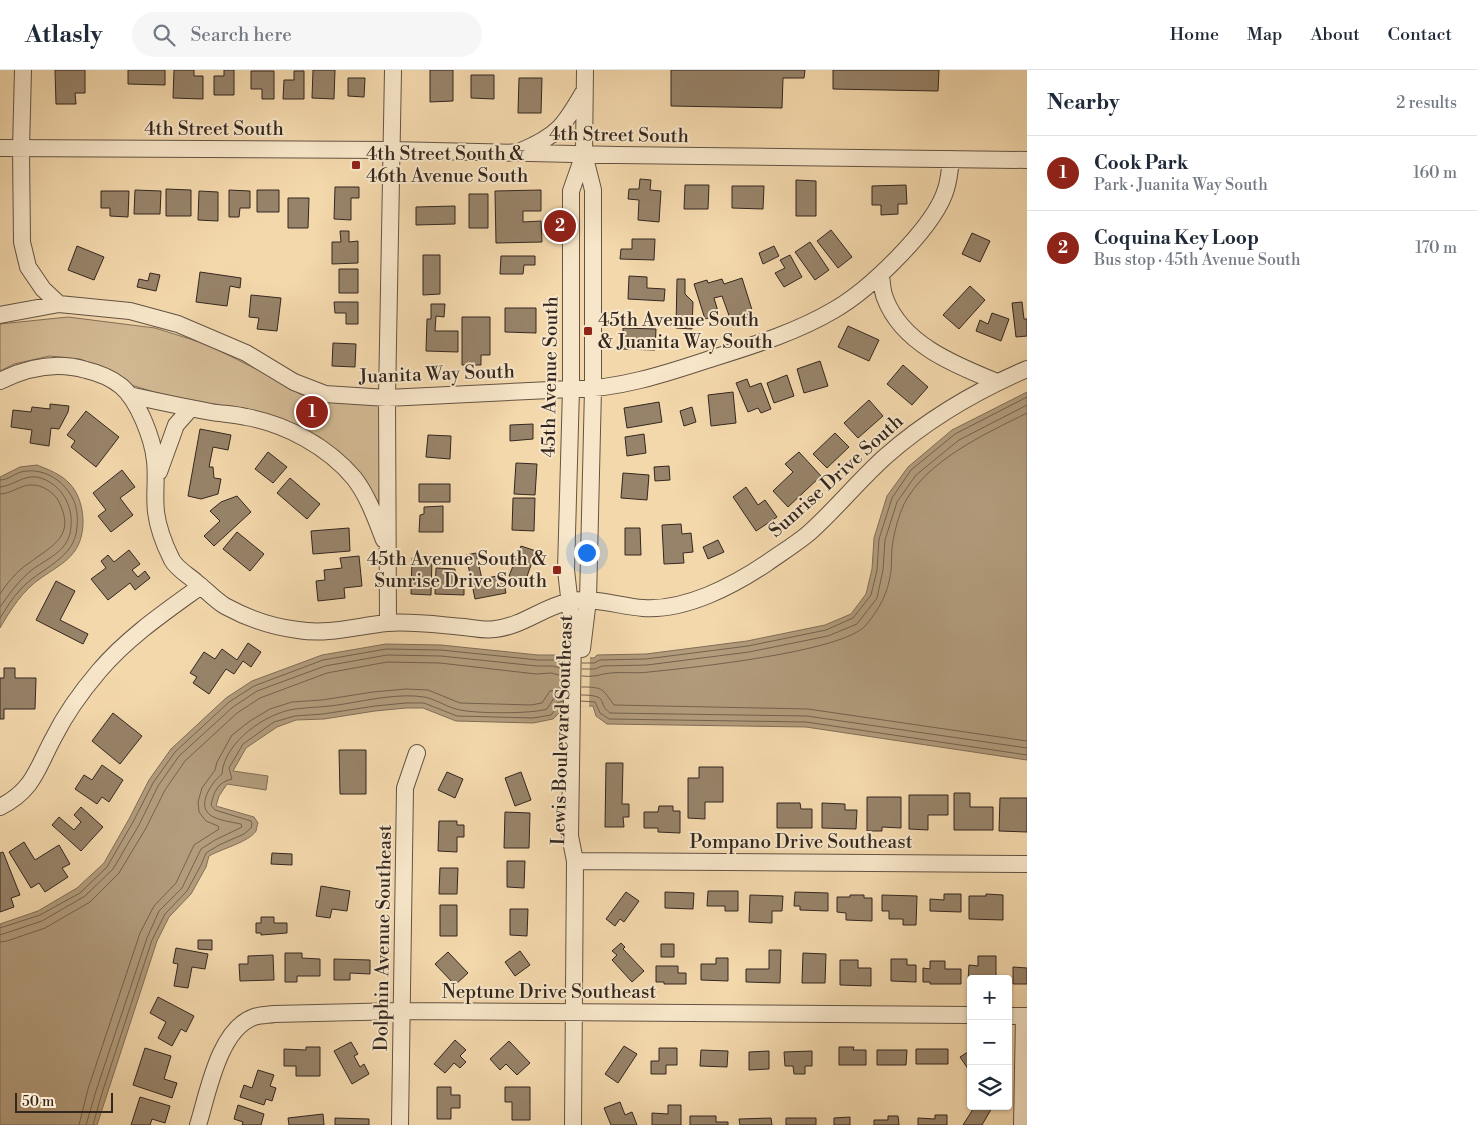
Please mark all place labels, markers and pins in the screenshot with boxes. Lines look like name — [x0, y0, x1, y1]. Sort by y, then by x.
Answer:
place label: 4th Street South & 46th Avenue South — [366, 142, 528, 188]
marker: 4th Street South & 46th Avenue South — [350, 159, 362, 171]
pin: 2 — [544, 207, 576, 245]
place label: 45th Avenue South & Juanita Way South — [598, 308, 773, 354]
marker: 45th Avenue South & Juanita Way South — [582, 325, 594, 337]
pin: 1 — [296, 393, 328, 431]
place label: 45th Avenue South & Sunrise Drive South — [367, 547, 548, 593]
marker: 45th Avenue South & Sunrise Drive South — [551, 564, 563, 576]

